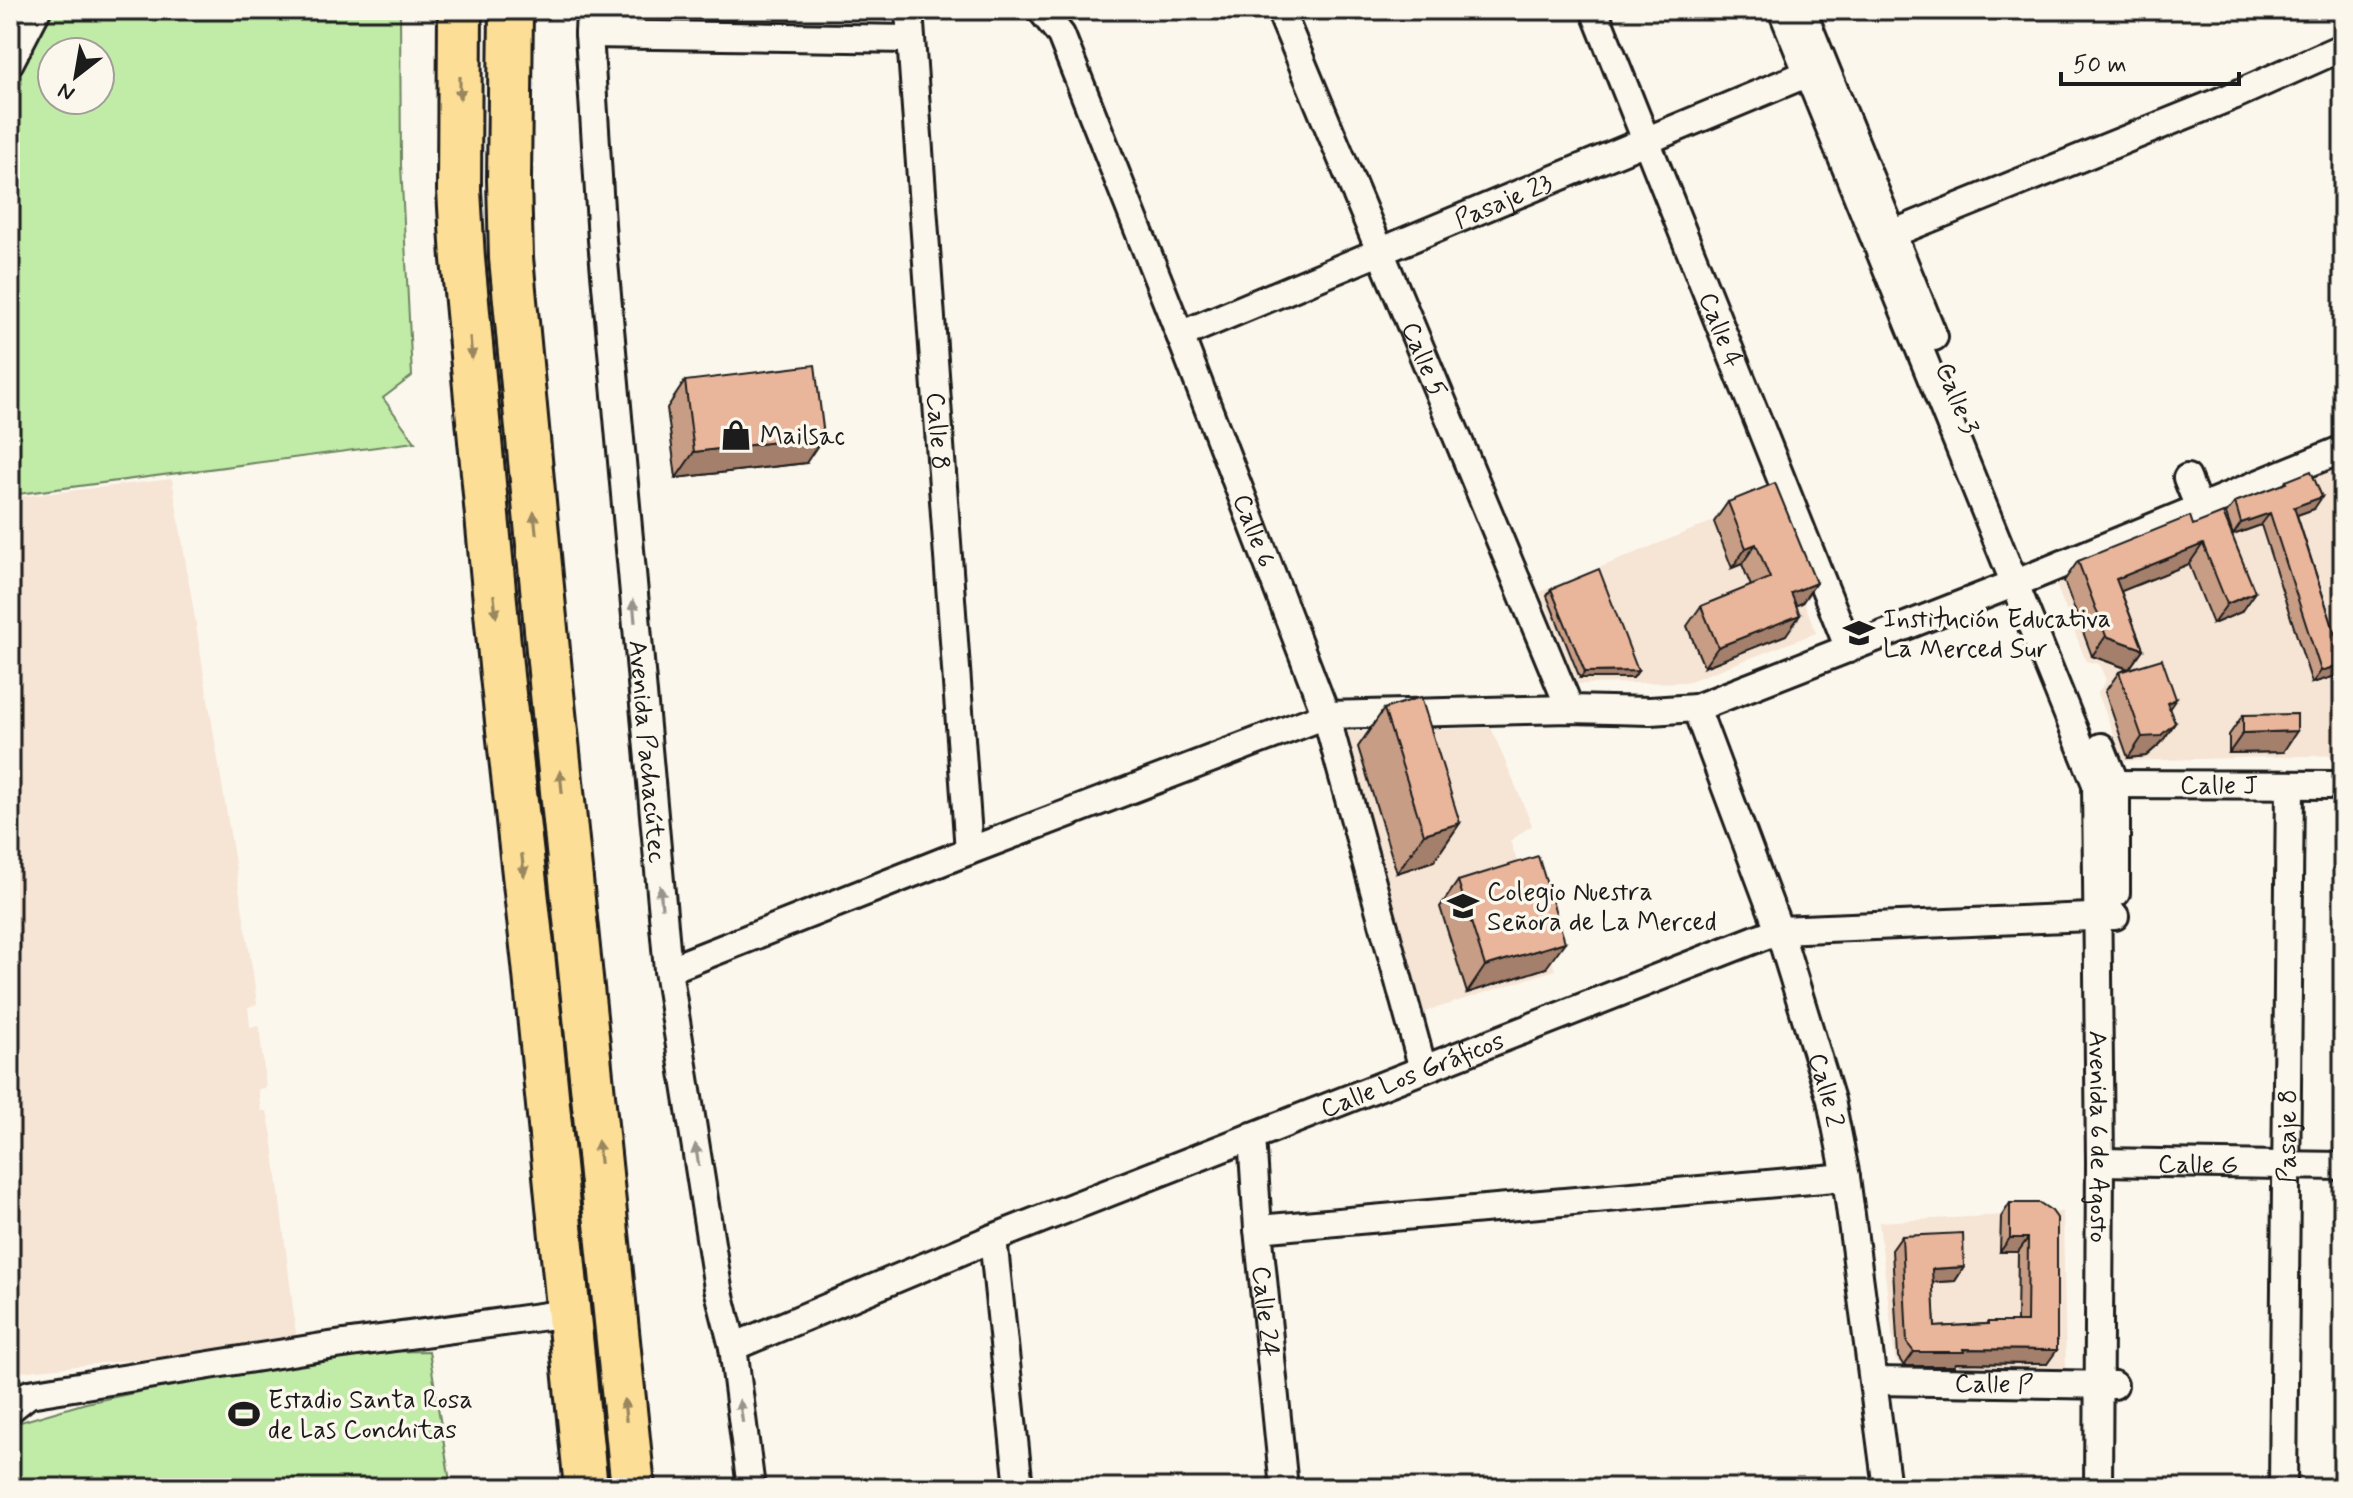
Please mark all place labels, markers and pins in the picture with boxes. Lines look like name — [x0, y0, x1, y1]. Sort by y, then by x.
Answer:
shop icon: Mailsac — [719, 418, 753, 452]
place label: Mailsac — [760, 420, 845, 454]
place label: Institución Educativa La Merced Sur — [1883, 603, 2111, 667]
school or university icon: Institución Educativa La Merced Sur — [1842, 616, 1876, 650]
place label: Colegio Nuestra Señora de La Merced — [1487, 876, 1717, 940]
school or university icon: Colegio Nuestra Señora de La Merced — [1446, 889, 1480, 923]
place label: Estadio Santa Rosa de Las Conchitas — [268, 1384, 473, 1448]
sports icon: Estadio Santa Rosa de Las Conchitas — [227, 1397, 261, 1431]

